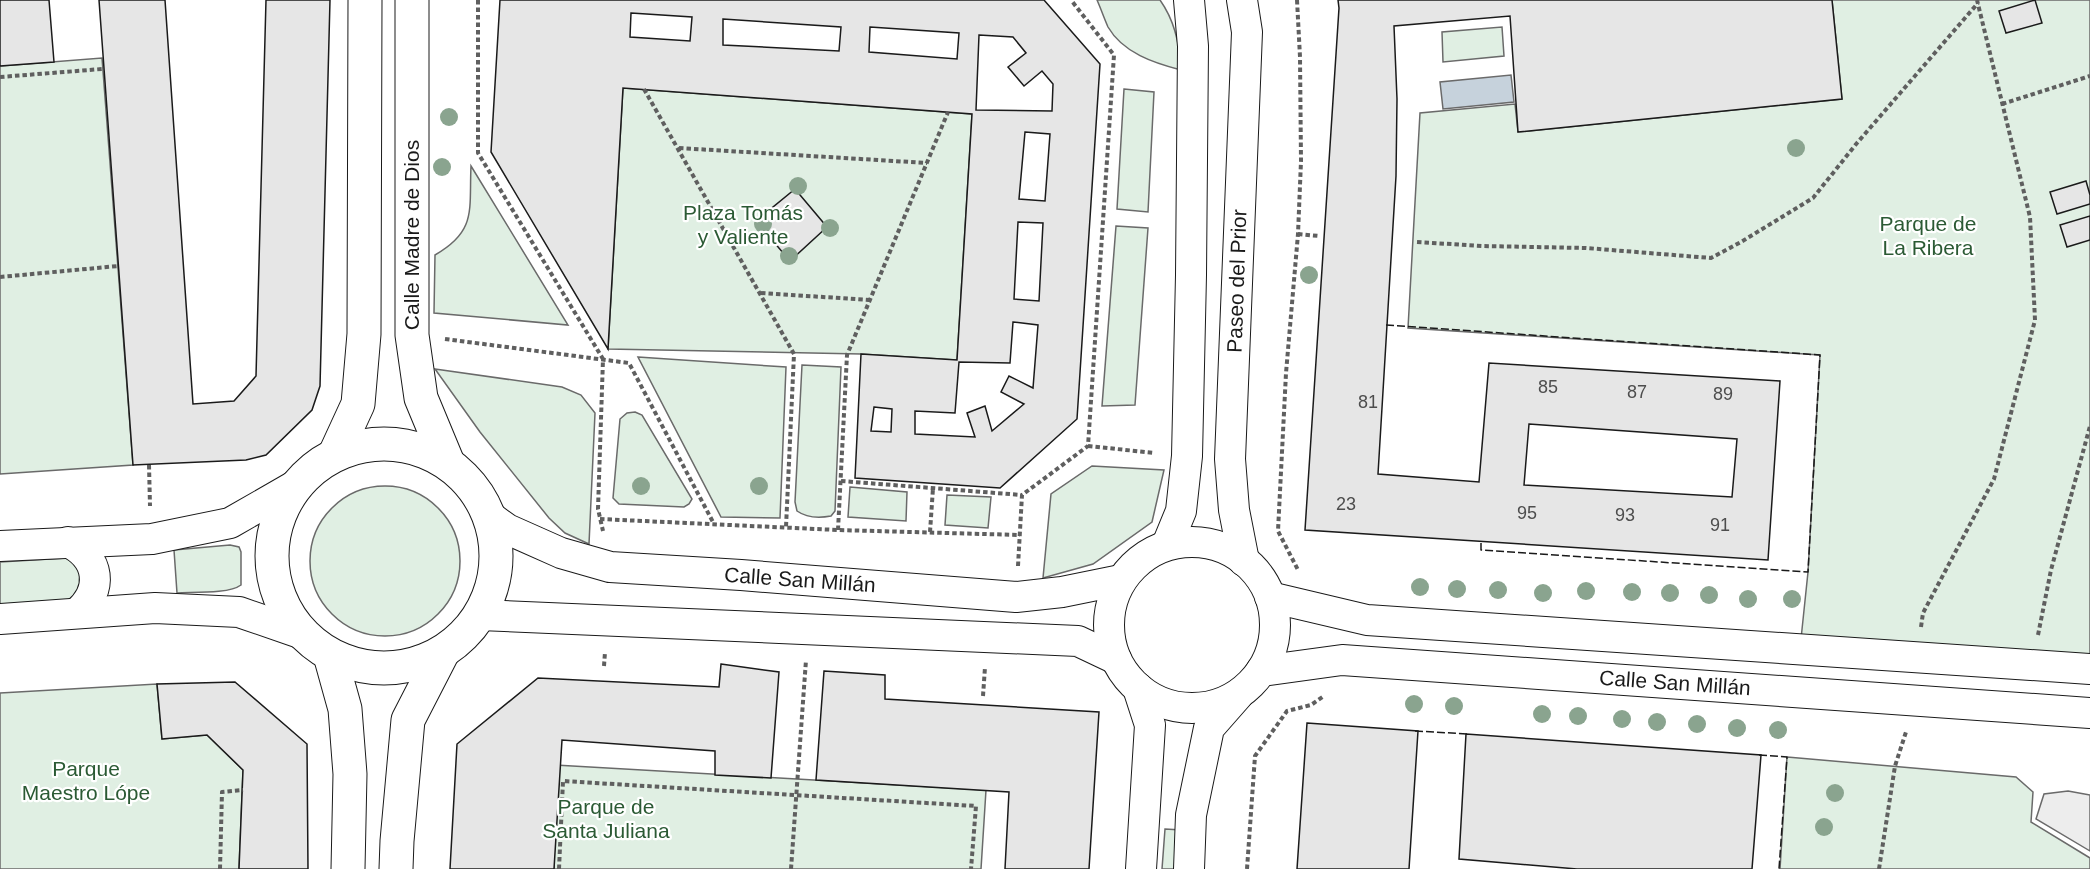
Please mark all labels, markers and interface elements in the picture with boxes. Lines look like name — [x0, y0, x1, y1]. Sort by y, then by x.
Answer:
street label: Calle Madre de Dios — [400, 140, 423, 330]
park label: Plaza Tomás y Valiente — [683, 201, 803, 248]
street label: Paseo del Prior — [1223, 209, 1250, 353]
park label: Parque de La Ribera — [1880, 212, 1976, 259]
house number: 85 — [1538, 377, 1558, 397]
house number: 87 — [1627, 382, 1647, 402]
house number: 89 — [1713, 384, 1733, 404]
house number: 81 — [1358, 392, 1378, 412]
house number: 23 — [1336, 494, 1356, 514]
house number: 95 — [1517, 503, 1537, 523]
house number: 93 — [1615, 505, 1635, 525]
house number: 91 — [1710, 515, 1730, 535]
street label: Calle San Millán — [724, 563, 877, 596]
street label: Calle San Millán — [1599, 666, 1752, 699]
park label: Parque Maestro Lópe — [22, 757, 150, 804]
park label: Parque de Santa Juliana — [542, 795, 670, 842]

